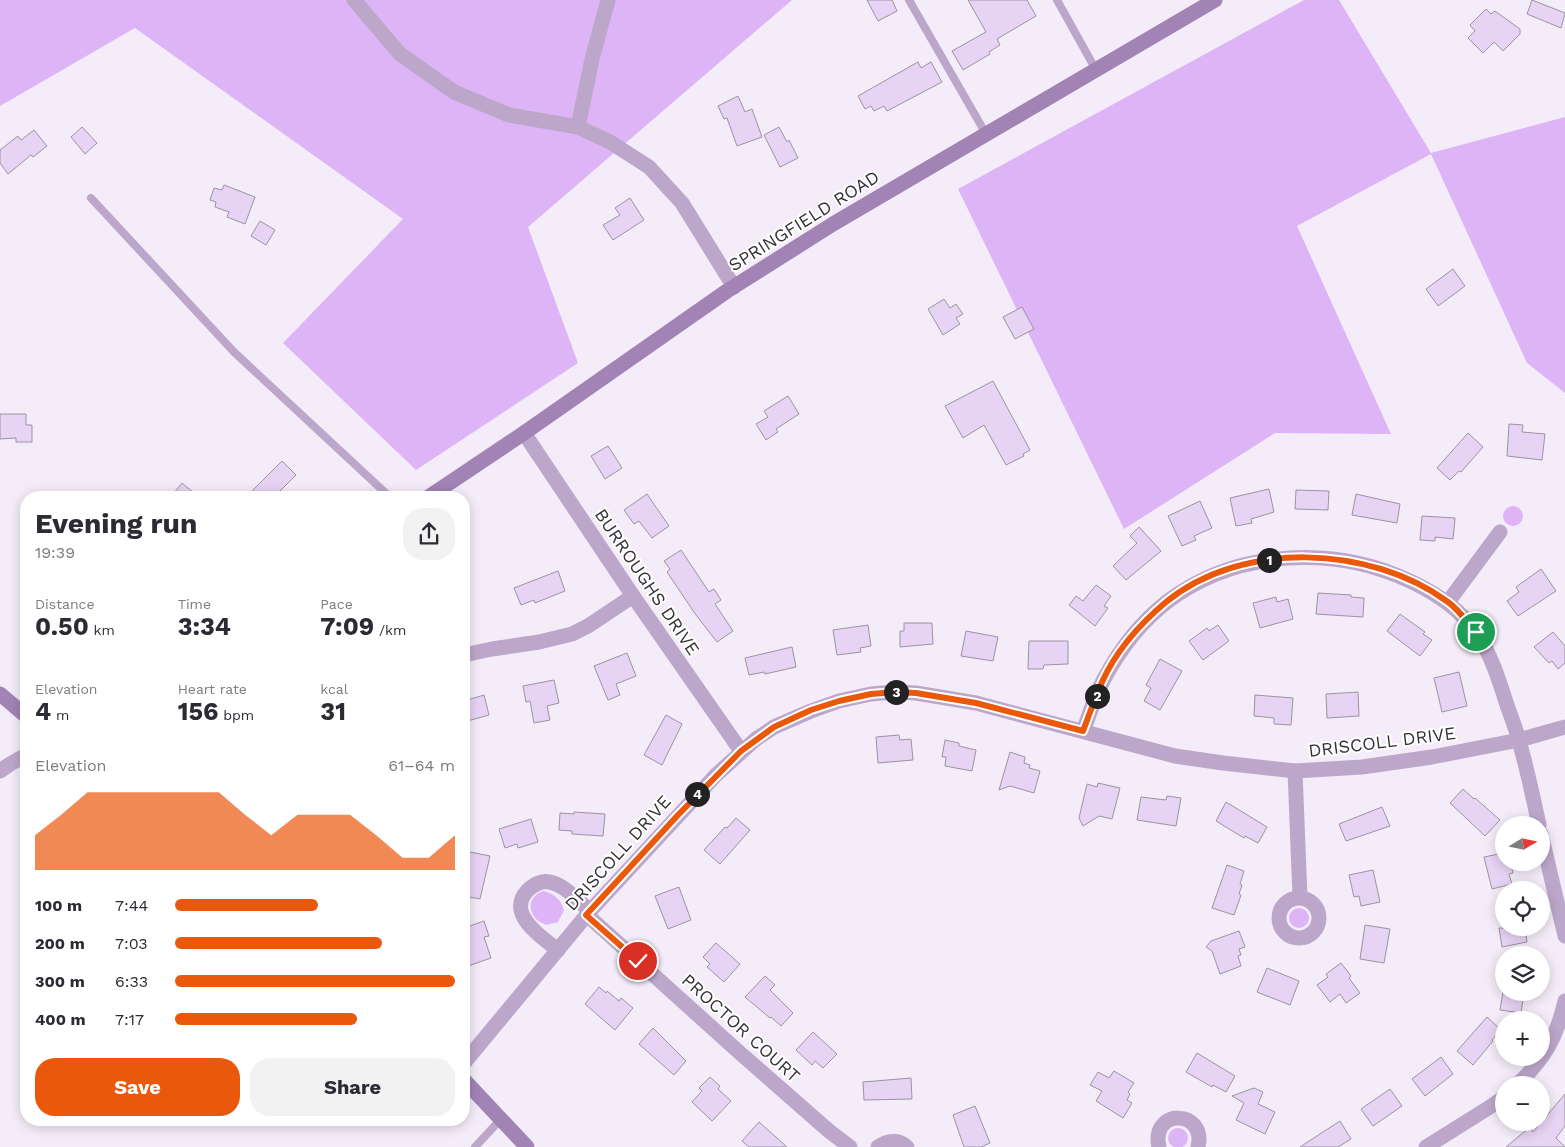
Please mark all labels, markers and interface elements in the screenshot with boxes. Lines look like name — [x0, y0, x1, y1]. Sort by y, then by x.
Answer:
street label: SPRINGFIELD ROAD — [725, 166, 883, 275]
street label: BURROUGHS DRIVE — [591, 505, 704, 659]
text: Evening run — [35, 507, 197, 540]
button: share — [403, 508, 455, 560]
text: 19:39 — [35, 543, 75, 562]
pin: 1 — [1256, 548, 1282, 572]
text: 1 — [1266, 552, 1273, 568]
text: Distance — [35, 596, 95, 612]
text: Time — [178, 596, 211, 612]
text: Pace — [320, 596, 353, 612]
pin — [1455, 611, 1497, 653]
text: 0.50 — [35, 612, 89, 641]
text: 3:34 — [178, 612, 231, 641]
text: 7:09 — [320, 612, 374, 641]
icon: arrive — [1462, 618, 1490, 646]
text: km — [89, 622, 115, 638]
text: /km — [374, 622, 406, 638]
pin: 3 — [884, 680, 908, 704]
text: Elevation — [35, 681, 98, 697]
text: Heart rate — [178, 681, 247, 697]
text: kcal — [320, 681, 348, 697]
text: 3 — [892, 684, 901, 700]
pin: 2 — [1084, 684, 1110, 708]
text: 2 — [1093, 688, 1102, 704]
text: 4 — [35, 697, 51, 726]
text: 156 — [178, 697, 218, 726]
text: 31 — [320, 697, 346, 726]
text: m — [51, 707, 69, 723]
text: bpm — [218, 707, 254, 723]
street label: DRISCOLL DRIVE — [1307, 722, 1457, 761]
text: Elevation — [35, 756, 106, 775]
text: 61–64 m — [388, 756, 455, 775]
pin: 4 — [684, 782, 710, 806]
text: 4 — [693, 786, 702, 802]
street label: DRISCOLL DRIVE — [560, 791, 675, 915]
north arrow — [1495, 816, 1550, 871]
map controls — [1495, 816, 1550, 1131]
button: locate — [1495, 881, 1550, 936]
text: 100 m — [35, 896, 82, 915]
text: 7:44 — [115, 896, 148, 915]
text: 200 m — [35, 934, 85, 953]
text: 7:03 — [115, 934, 148, 953]
pin — [617, 940, 659, 982]
button: layers — [1495, 946, 1550, 1001]
icon: check — [624, 947, 652, 975]
street label: PROCTOR COURT — [678, 969, 805, 1086]
text: 300 m — [35, 972, 85, 991]
text: 6:33 — [115, 972, 148, 991]
text: 400 m — [35, 1010, 86, 1029]
text: 7:17 — [115, 1010, 144, 1029]
button: + — [1495, 1011, 1550, 1066]
button: Save — [35, 1058, 240, 1116]
button: Share — [250, 1058, 455, 1116]
button: − — [1495, 1076, 1550, 1131]

